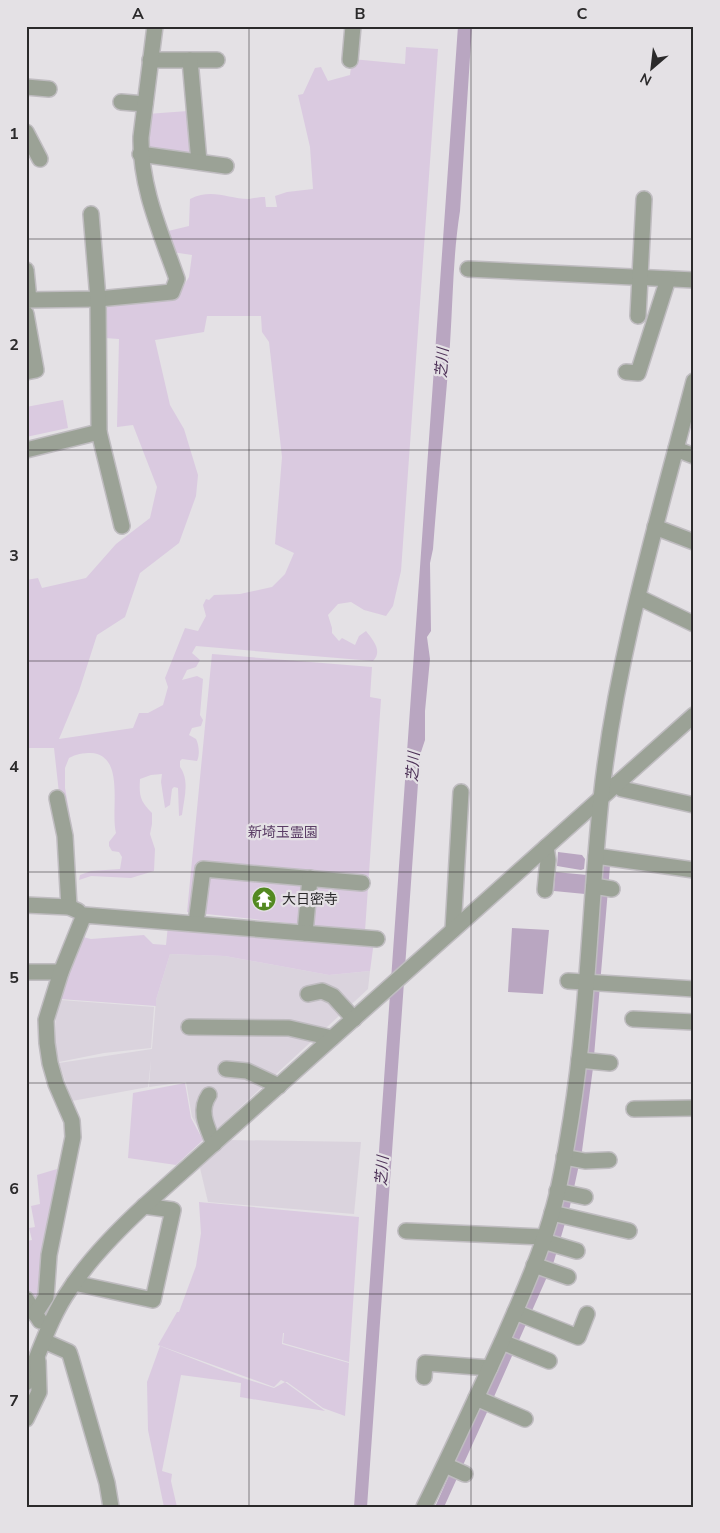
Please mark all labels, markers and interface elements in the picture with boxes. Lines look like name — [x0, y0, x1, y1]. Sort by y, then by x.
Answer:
text: A — [132, 3, 144, 25]
text: B — [354, 3, 366, 25]
text: C — [577, 3, 588, 25]
north arrow — [628, 42, 678, 92]
text: N — [637, 68, 655, 90]
text: 1 — [9, 123, 19, 145]
text: 2 — [9, 334, 19, 356]
water label: 芝川 — [431, 345, 453, 379]
text: 3 — [9, 545, 19, 567]
water label: 芝川 — [402, 749, 424, 783]
text: 4 — [9, 756, 19, 778]
park label: 新埼玉霊園 — [248, 823, 318, 842]
temple icon: 大日密寺 — [251, 886, 277, 912]
place label: 大日密寺 — [282, 890, 338, 909]
text: 5 — [9, 967, 19, 989]
water label: 芝川 — [371, 1153, 393, 1187]
text: 6 — [9, 1178, 19, 1200]
text: 7 — [9, 1390, 19, 1412]

